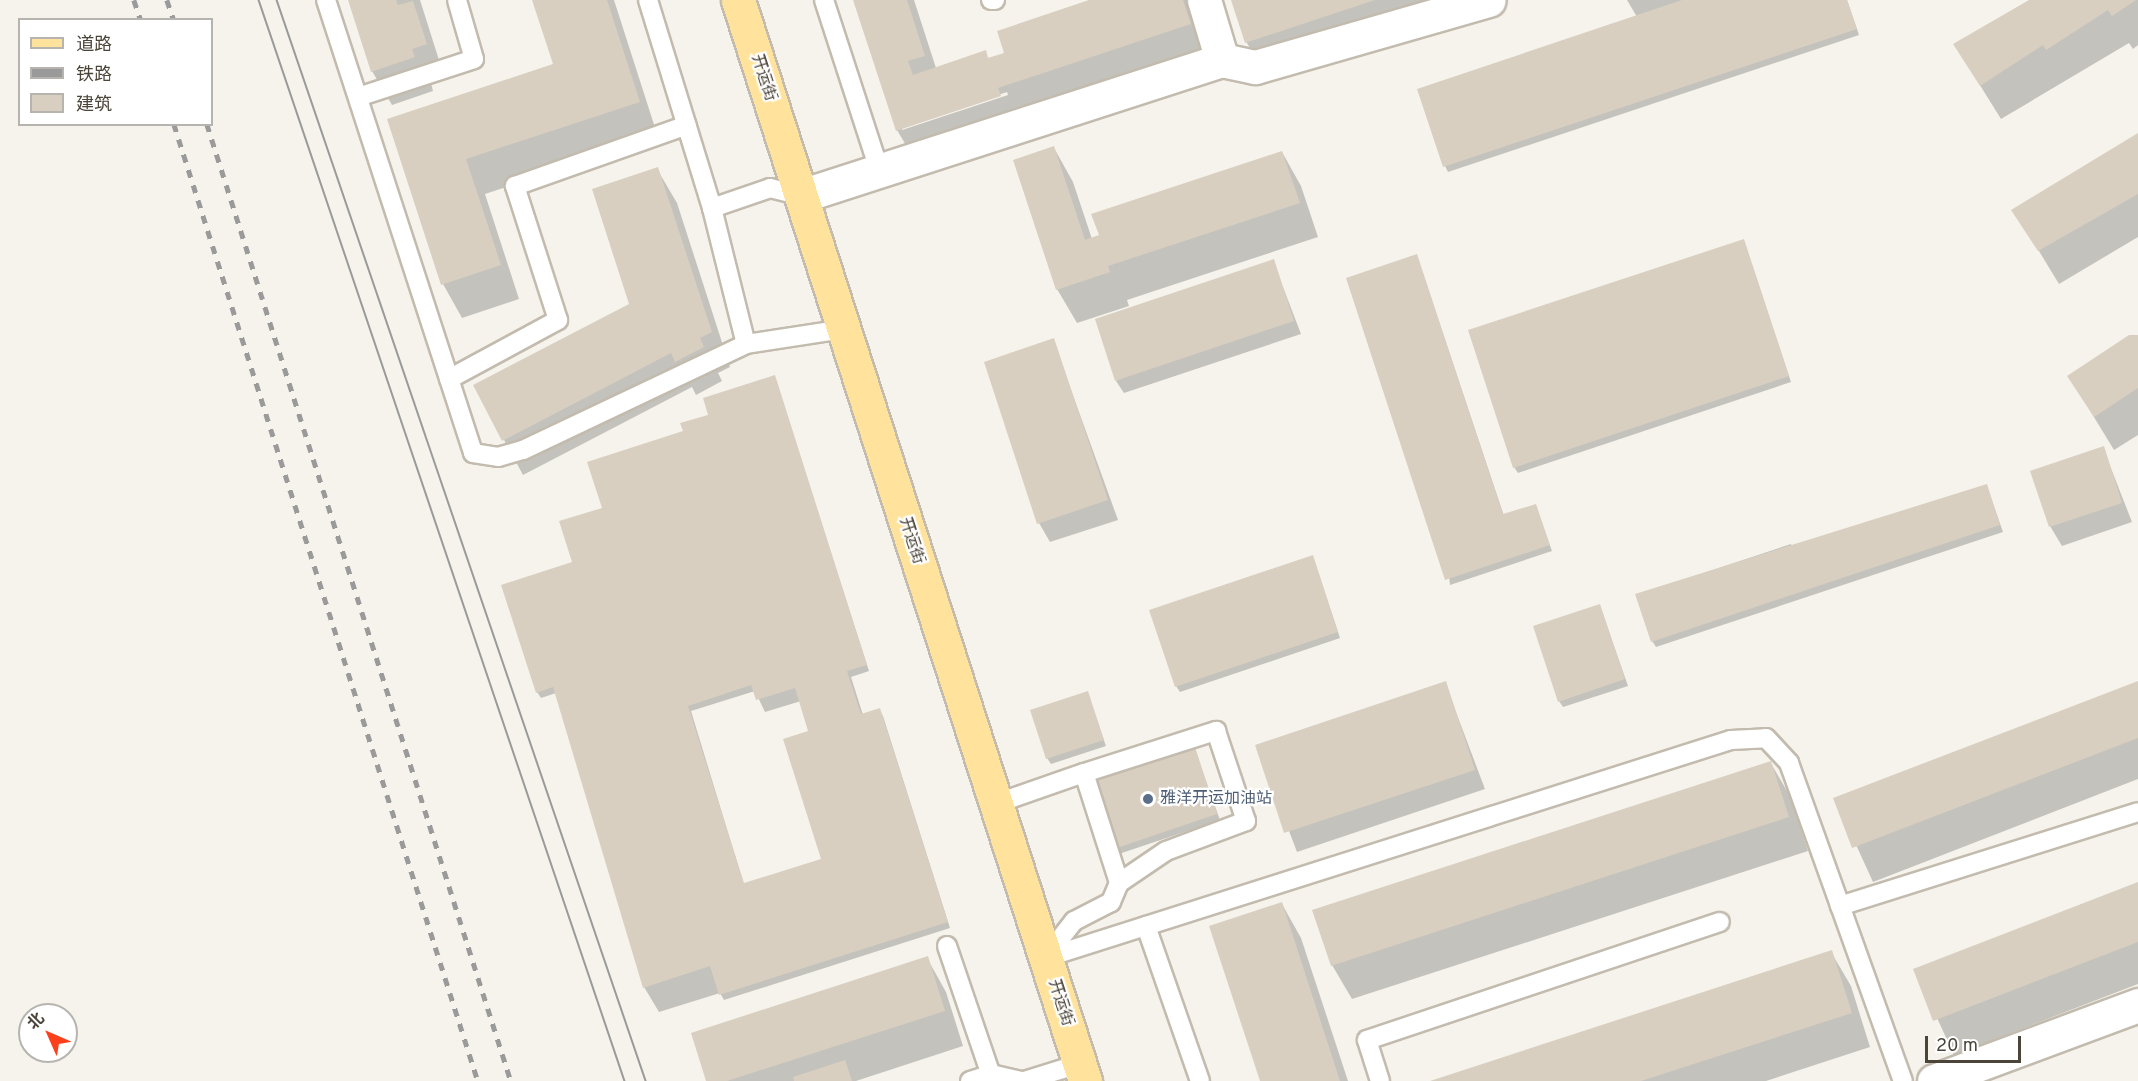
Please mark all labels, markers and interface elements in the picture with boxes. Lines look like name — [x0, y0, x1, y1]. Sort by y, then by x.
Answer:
legend — [18, 18, 213, 126]
text: 道路 — [76, 34, 112, 57]
street label: 开运街 — [746, 52, 780, 104]
text: 铁路 — [76, 64, 112, 87]
text: 建筑 — [76, 94, 112, 117]
street label: 开运街 — [894, 515, 928, 567]
place label: 雅洋开运加油站 — [1160, 789, 1272, 809]
marker: 雅洋开运加油站 — [1141, 792, 1155, 806]
street label: 开运街 — [1043, 977, 1077, 1029]
north arrow — [18, 1003, 78, 1063]
text: 北 — [24, 1009, 49, 1034]
scale bar — [1928, 1024, 2024, 1062]
text: 20 m — [1936, 1035, 1978, 1058]

